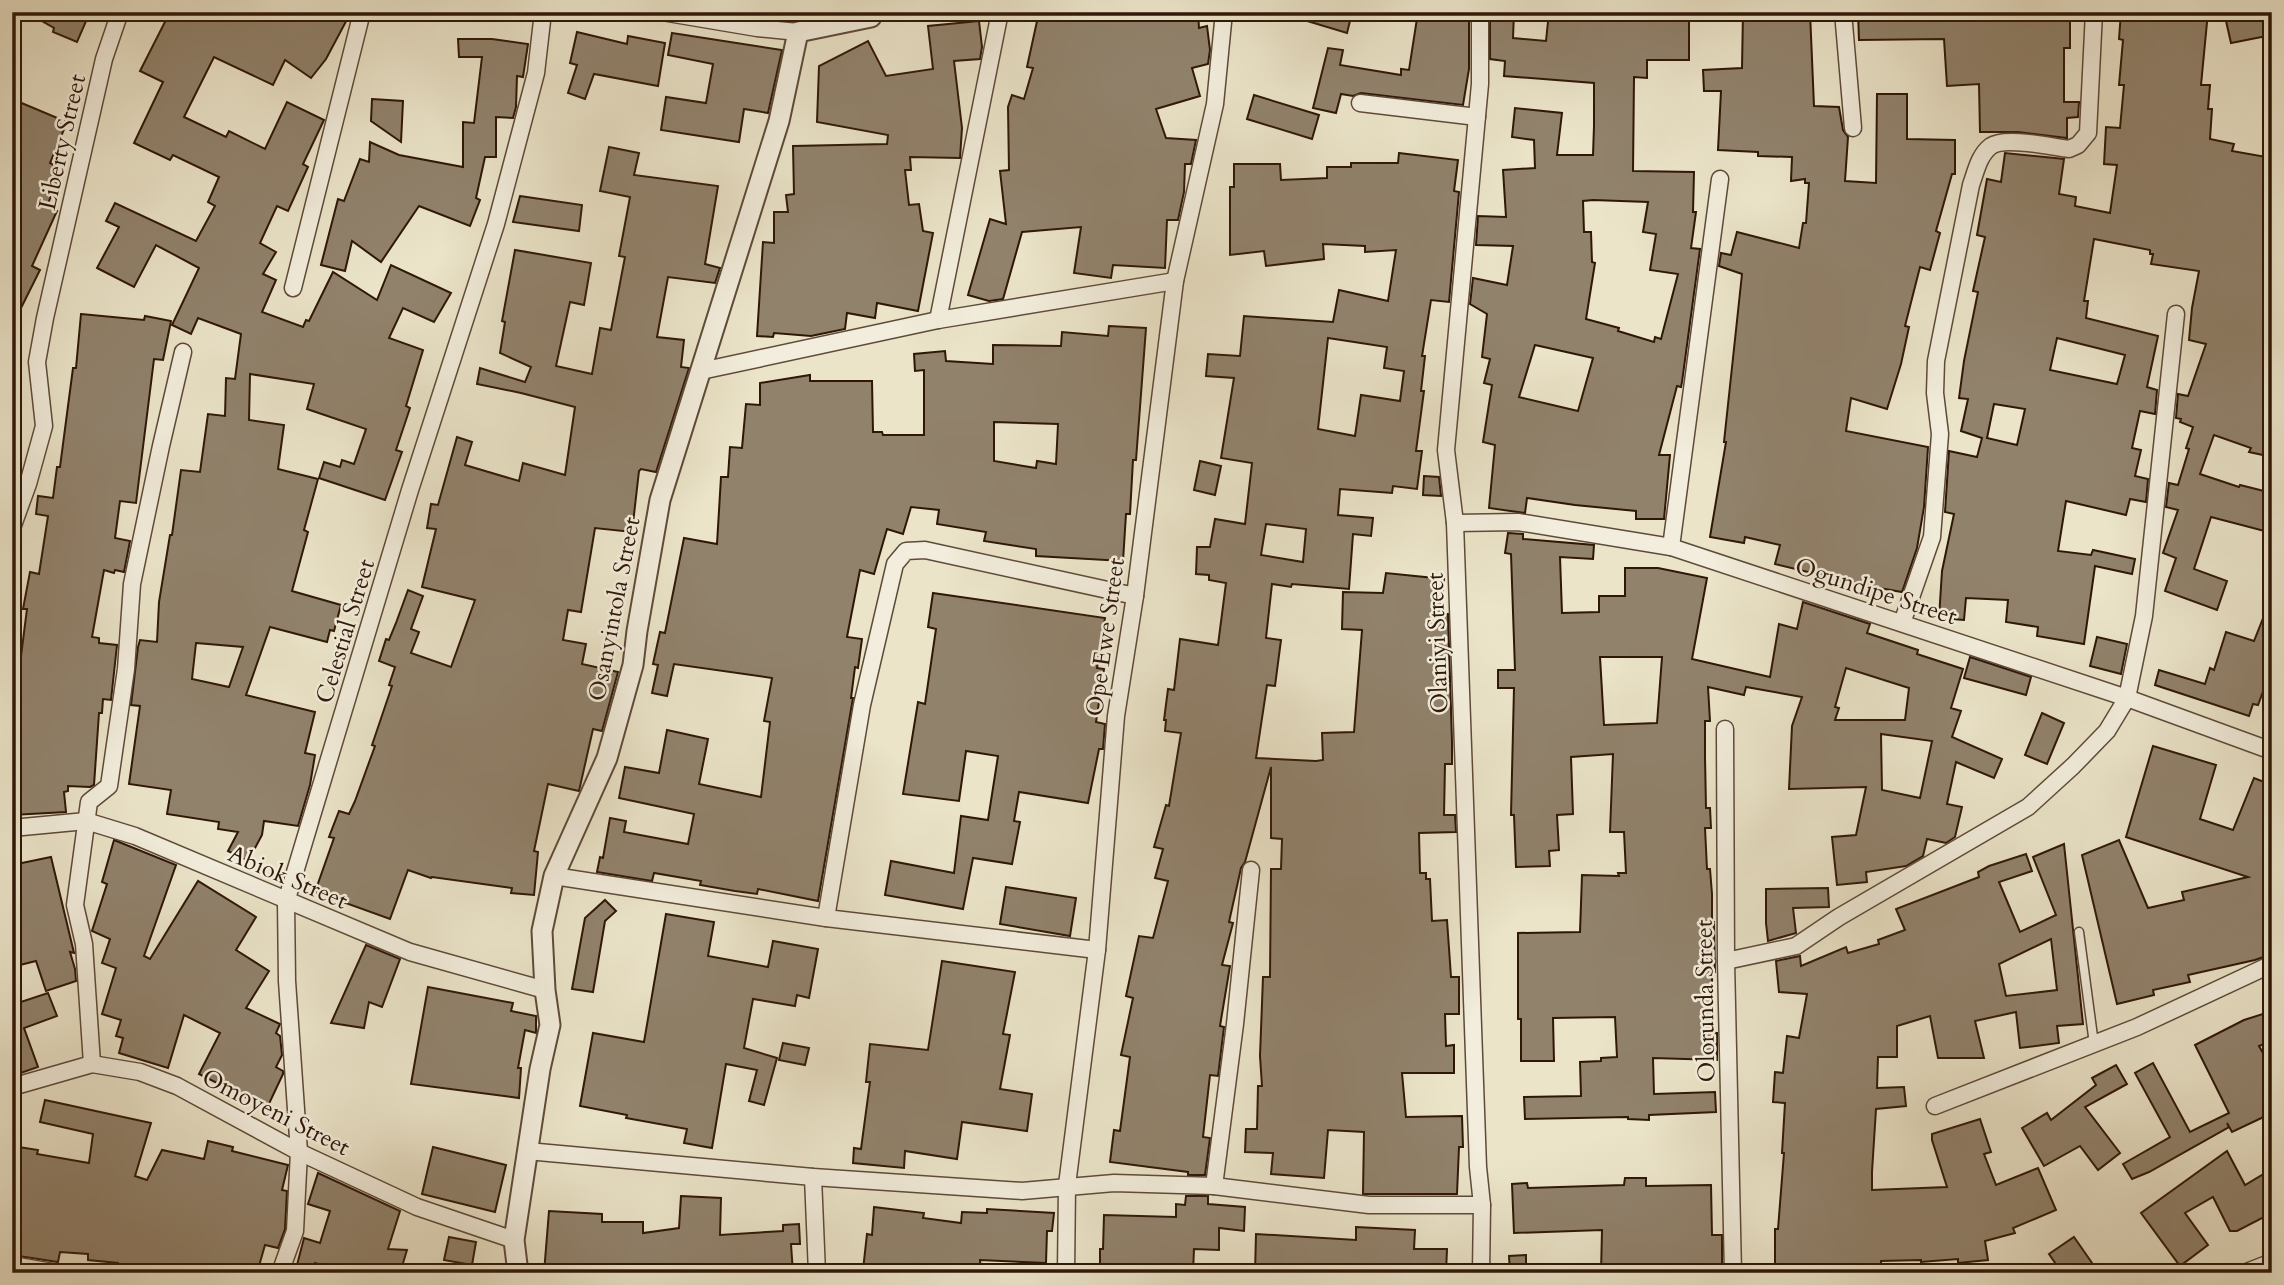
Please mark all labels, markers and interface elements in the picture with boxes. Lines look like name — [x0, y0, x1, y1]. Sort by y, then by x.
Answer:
street label: Liberty Street — [31, 71, 94, 213]
street label: Osanyintola Street — [580, 514, 649, 704]
street label: Ogundipe Street — [1791, 550, 1961, 633]
street label: Celestial Street — [308, 555, 383, 707]
street label: Ope Ewe Street — [1078, 555, 1133, 719]
street label: Olaniyi Street — [1419, 571, 1456, 714]
street label: Abiok Street — [223, 838, 353, 918]
street label: Olorunda Street — [1688, 919, 1723, 1083]
street label: Omoyeni Street — [196, 1061, 356, 1164]

